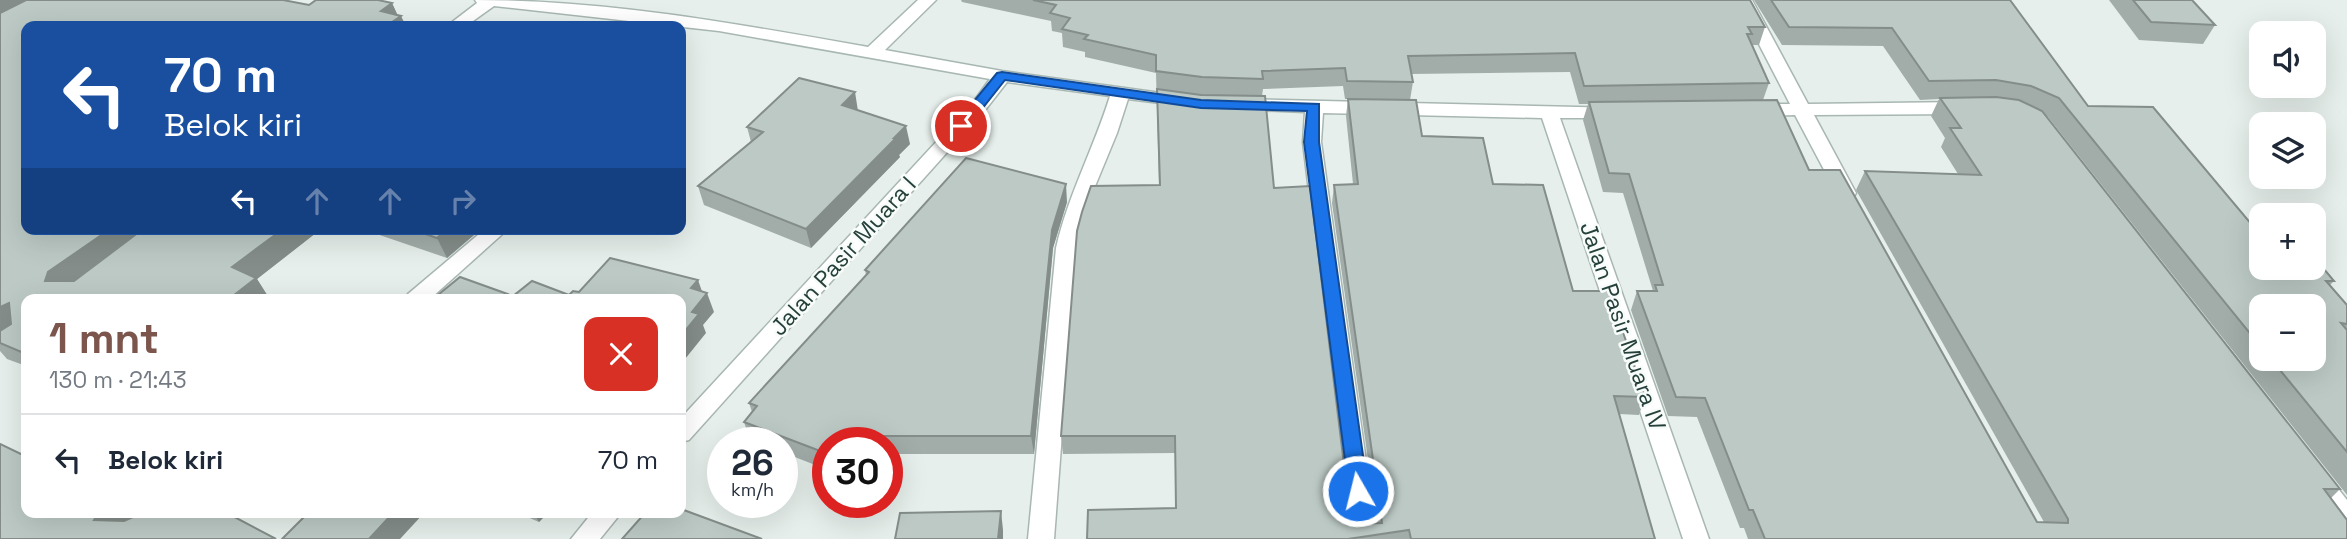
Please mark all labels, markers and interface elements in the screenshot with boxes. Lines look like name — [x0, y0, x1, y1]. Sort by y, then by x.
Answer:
map controls — [2249, 21, 2326, 371]
button: sound — [2249, 21, 2326, 98]
text: 70 m — [164, 44, 277, 106]
icon: left — [49, 49, 140, 140]
pin — [931, 96, 991, 156]
text: Belok kiri — [164, 105, 302, 145]
icon: arrive — [942, 107, 980, 145]
button: layers — [2249, 112, 2326, 189]
street label: Jalan Pasir Muara I — [763, 170, 923, 342]
icon: left — [225, 182, 263, 220]
icon: ahead — [298, 182, 336, 220]
icon: ahead — [371, 182, 409, 220]
icon: right — [444, 182, 482, 220]
button: + — [2249, 203, 2326, 280]
street label: Jalan Pasir Muara IV — [1573, 218, 1673, 434]
button: − — [2249, 294, 2326, 371]
text: 1 mnt — [49, 312, 159, 365]
button: close — [584, 317, 658, 391]
text: 130 m · 21:43 — [49, 365, 187, 395]
speed limit sign: 30 — [812, 427, 903, 518]
icon: left — [49, 441, 87, 479]
text: 26 — [731, 441, 774, 485]
text: Belok kiri — [108, 443, 223, 477]
text: 70 m — [598, 443, 658, 477]
position arrow — [1321, 454, 1395, 528]
text: km/h — [731, 478, 774, 501]

